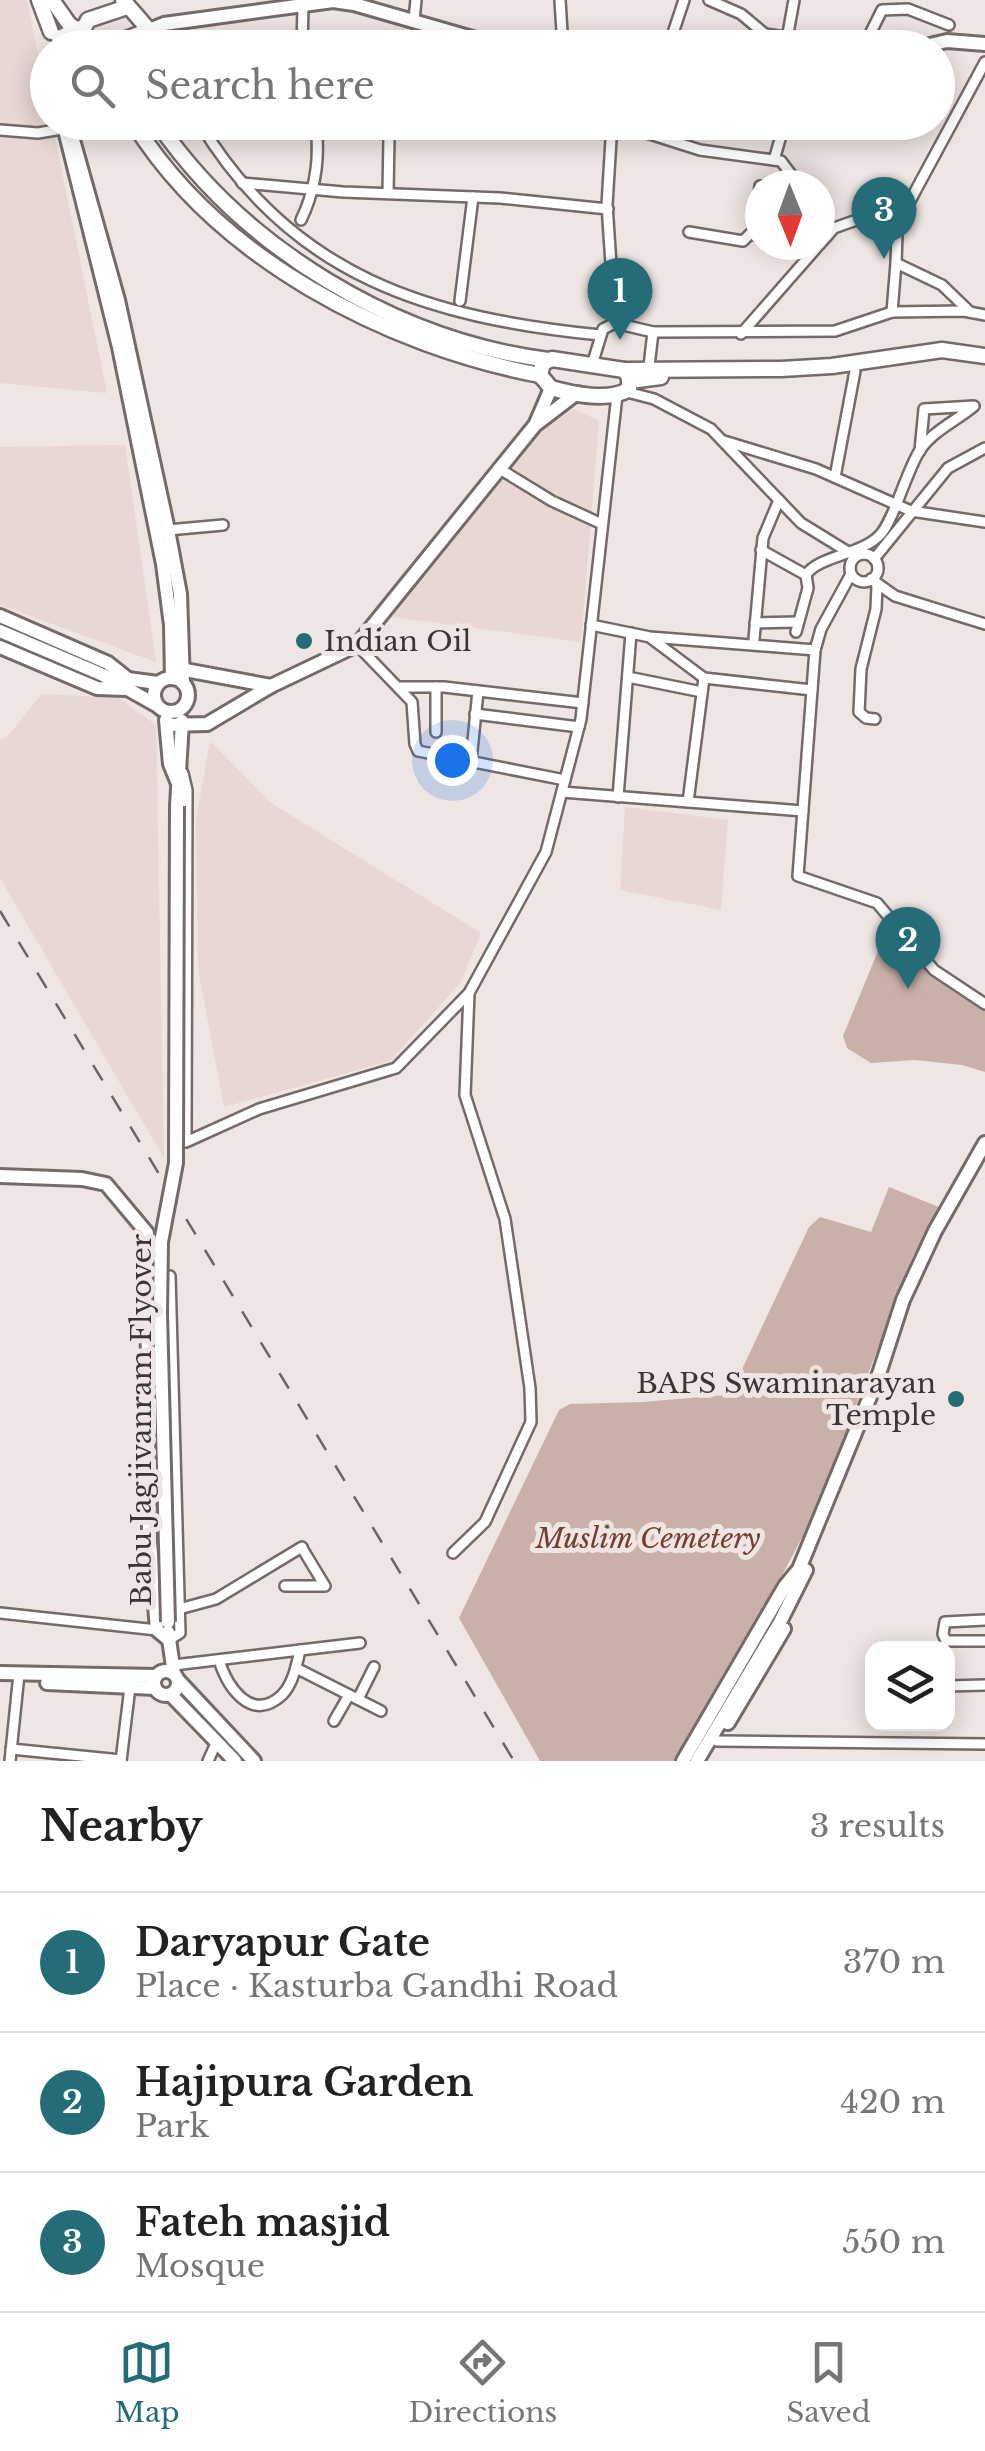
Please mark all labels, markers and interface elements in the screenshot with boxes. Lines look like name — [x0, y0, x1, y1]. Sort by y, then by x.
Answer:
search box — [30, 30, 955, 140]
icon: search — [65, 58, 120, 113]
text: Search here — [145, 62, 375, 109]
north arrow — [745, 170, 835, 260]
pin: 3 — [852, 176, 916, 259]
pin: 1 — [588, 258, 652, 340]
place label: Indian Oil — [324, 624, 471, 659]
marker: Indian Oil — [293, 630, 315, 652]
your location — [427, 735, 478, 786]
pin: 2 — [876, 906, 940, 989]
street label: Babu Jagjivanram Flyover — [124, 1233, 159, 1606]
place label: BAPS Swaminarayan Temple — [636, 1366, 936, 1433]
marker: BAPS Swaminarayan Temple — [945, 1388, 967, 1410]
park label: Muslim Cemetery — [534, 1521, 761, 1556]
map controls — [865, 1641, 955, 1731]
button: layers — [865, 1641, 955, 1731]
text: Nearby — [40, 1800, 203, 1852]
text: 3 results — [810, 1806, 945, 1846]
text: Daryapur Gate — [135, 1919, 430, 1966]
text: 1 — [66, 1942, 79, 1982]
text: 370 m — [843, 1942, 945, 1982]
text: Place · Kasturba Gandhi Road — [135, 1966, 618, 2006]
text: Hajipura Garden — [135, 2059, 473, 2106]
text: 2 — [62, 2082, 83, 2122]
text: 420 m — [840, 2082, 945, 2122]
text: Park — [135, 2106, 209, 2146]
text: Fateh masjid — [135, 2199, 390, 2246]
text: 3 — [62, 2222, 83, 2262]
text: 550 m — [842, 2222, 945, 2262]
text: Mosque — [135, 2246, 265, 2286]
tab: Map — [114, 2335, 179, 2430]
tab: Directions — [408, 2335, 557, 2430]
tab: Saved — [786, 2335, 871, 2430]

